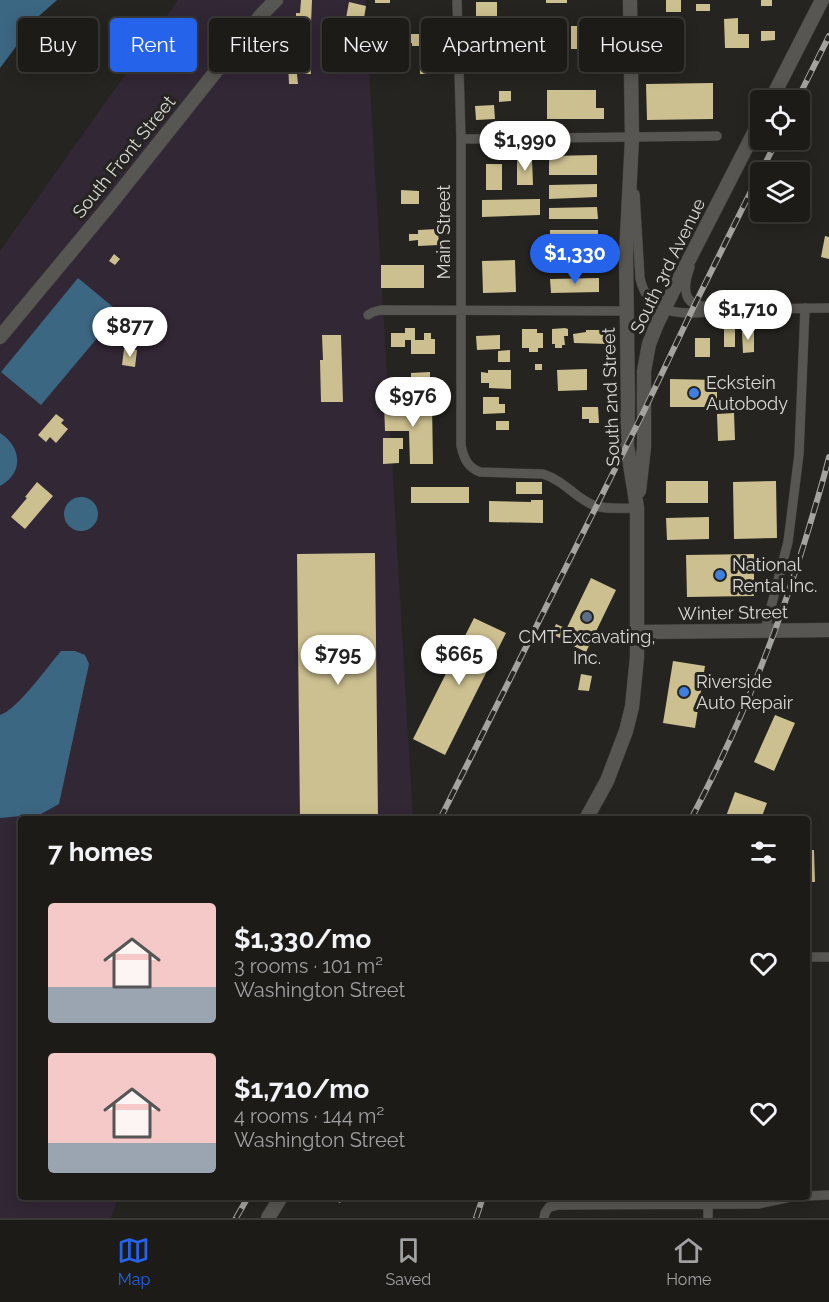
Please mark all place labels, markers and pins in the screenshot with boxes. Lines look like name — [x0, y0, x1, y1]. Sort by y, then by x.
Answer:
pin: $1,990 — [476, 121, 574, 172]
pin: $1,330 — [526, 234, 624, 285]
pin: $1,710 — [699, 290, 797, 341]
pin: $877 — [94, 307, 166, 358]
place label: Eckstein Autobody — [706, 372, 788, 414]
pin: $976 — [377, 377, 449, 428]
marker: Eckstein Autobody — [687, 386, 701, 400]
place label: National Rental Inc. — [732, 554, 817, 596]
marker: National Rental Inc. — [713, 568, 727, 582]
marker: CMT Excavating, Inc. — [580, 610, 594, 624]
place label: CMT Excavating, Inc. — [519, 626, 655, 668]
pin: $795 — [302, 635, 374, 686]
pin: $665 — [423, 635, 495, 686]
place label: Riverside Auto Repair — [696, 671, 794, 713]
marker: Riverside Auto Repair — [677, 685, 691, 699]

